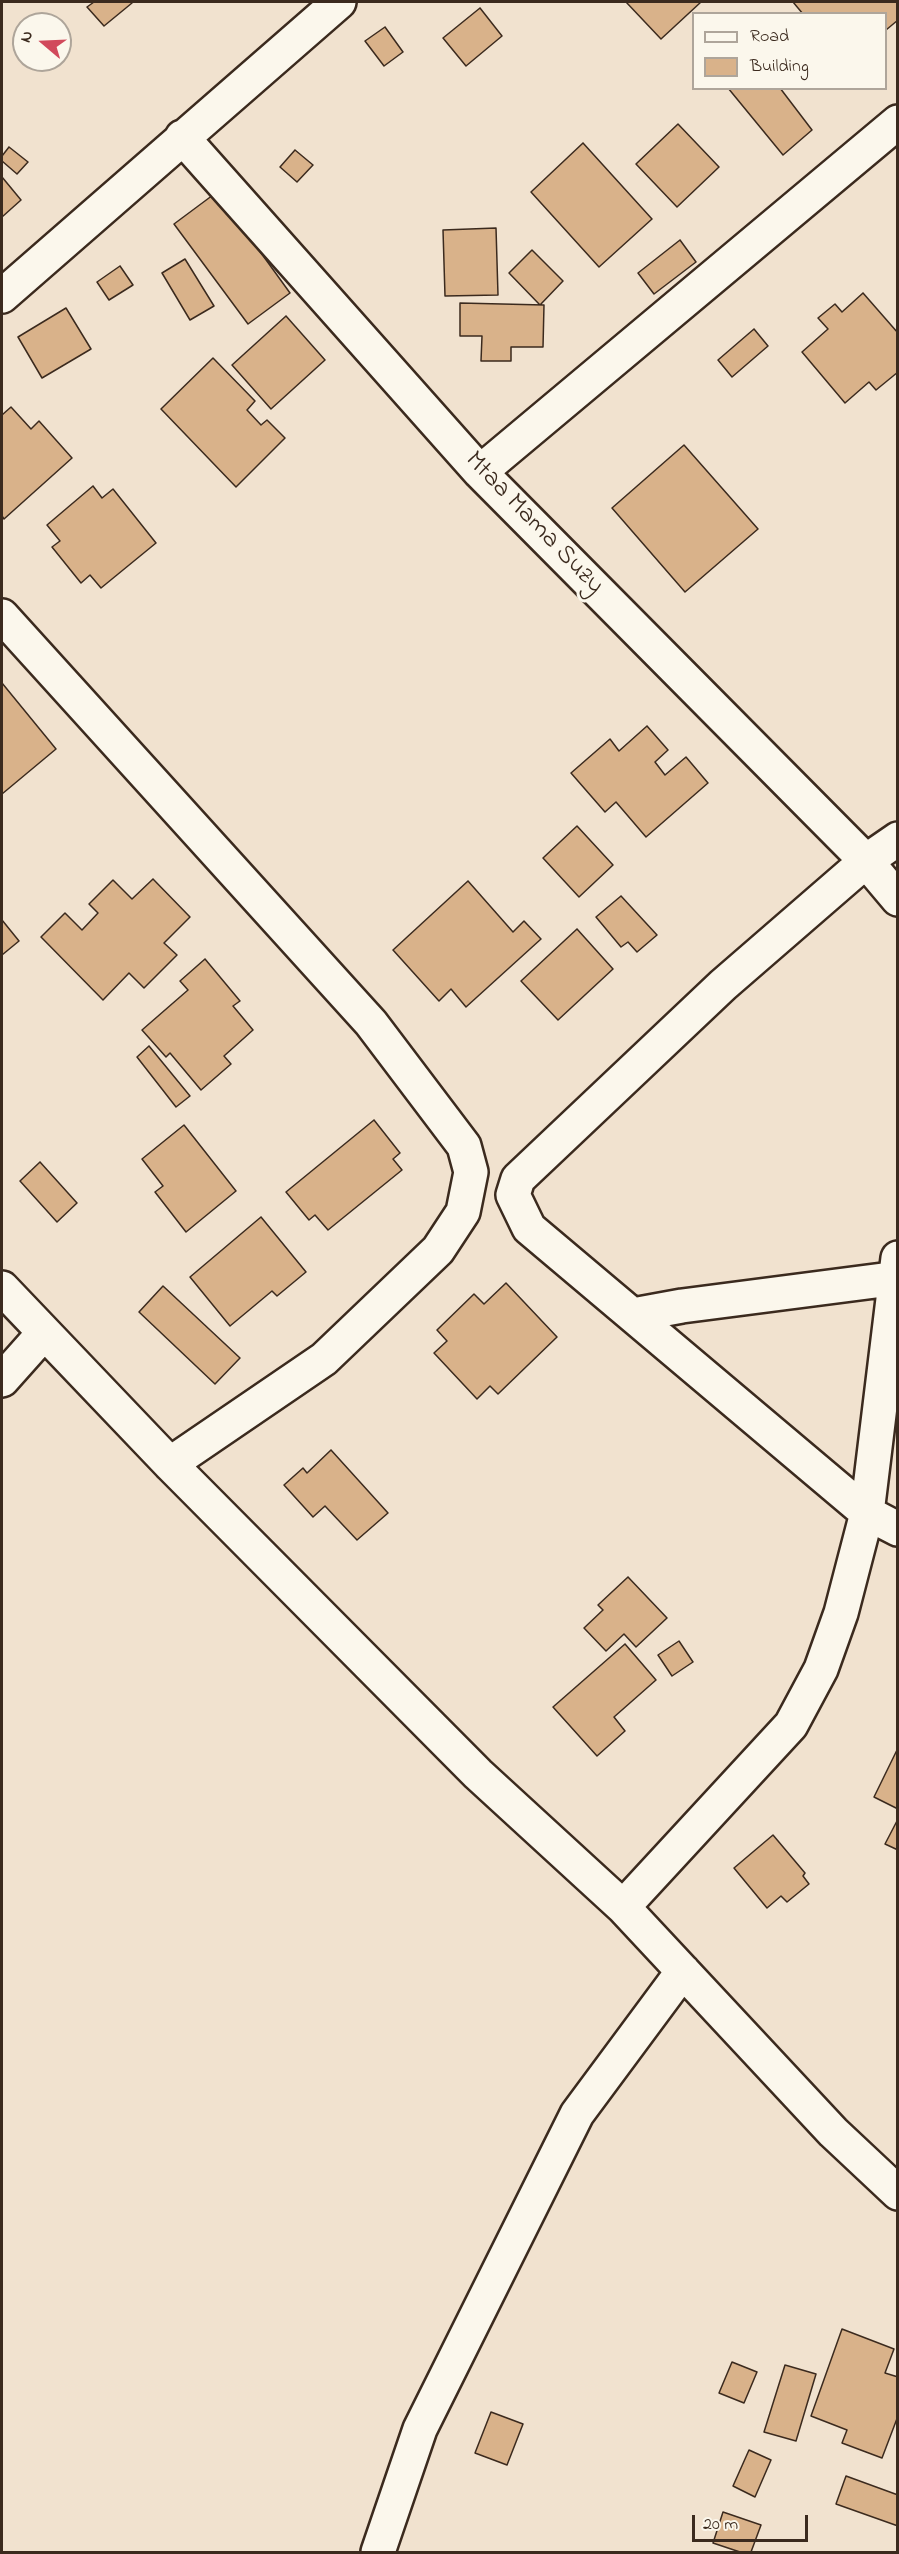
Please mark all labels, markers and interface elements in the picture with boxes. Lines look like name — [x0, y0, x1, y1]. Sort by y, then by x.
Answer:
north arrow — [12, 12, 72, 72]
legend — [692, 12, 887, 90]
text: Road — [750, 24, 789, 50]
text: N — [14, 28, 40, 46]
text: Building — [750, 54, 809, 80]
street label: Mtaa Mama Suzy — [457, 446, 609, 602]
scale bar — [695, 2503, 810, 2541]
text: 20 m — [703, 2512, 738, 2538]

